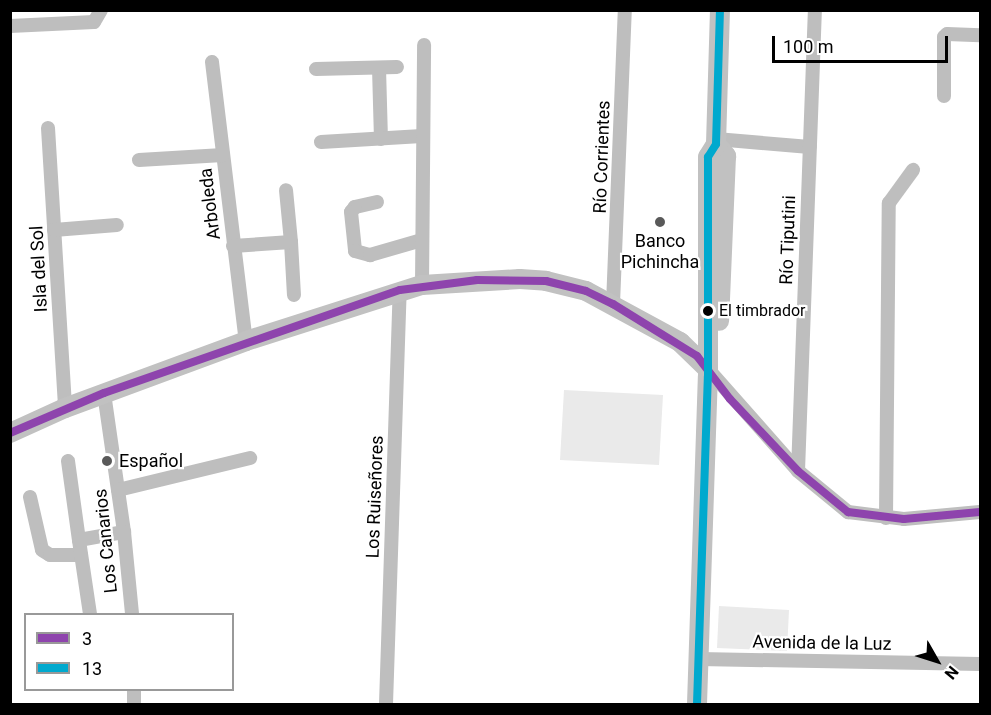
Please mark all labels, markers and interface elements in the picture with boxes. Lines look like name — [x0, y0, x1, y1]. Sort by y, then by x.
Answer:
scale bar — [775, 24, 950, 62]
text: 100 m — [783, 36, 834, 57]
street label: Río Corrientes — [589, 100, 615, 214]
street label: Arboleda — [195, 167, 225, 241]
street label: Río Tiputini — [776, 195, 800, 285]
marker: Banco Pichincha — [653, 215, 667, 229]
street label: Isla del Sol — [26, 225, 52, 313]
place label: Banco Pichincha — [621, 231, 699, 274]
place label: El timbrador — [719, 301, 805, 321]
marker: El timbrador — [702, 305, 714, 317]
street label: Los Ruiseñores — [362, 435, 388, 559]
place label: Español — [119, 450, 183, 472]
marker: Español — [100, 454, 114, 468]
street label: Los Canarios — [90, 488, 122, 594]
legend — [24, 613, 234, 691]
text: 3 — [82, 628, 92, 649]
street label: Avenida de la Luz — [752, 631, 892, 655]
north arrow — [907, 631, 967, 691]
text: 13 — [82, 658, 102, 679]
text: N — [940, 662, 962, 683]

